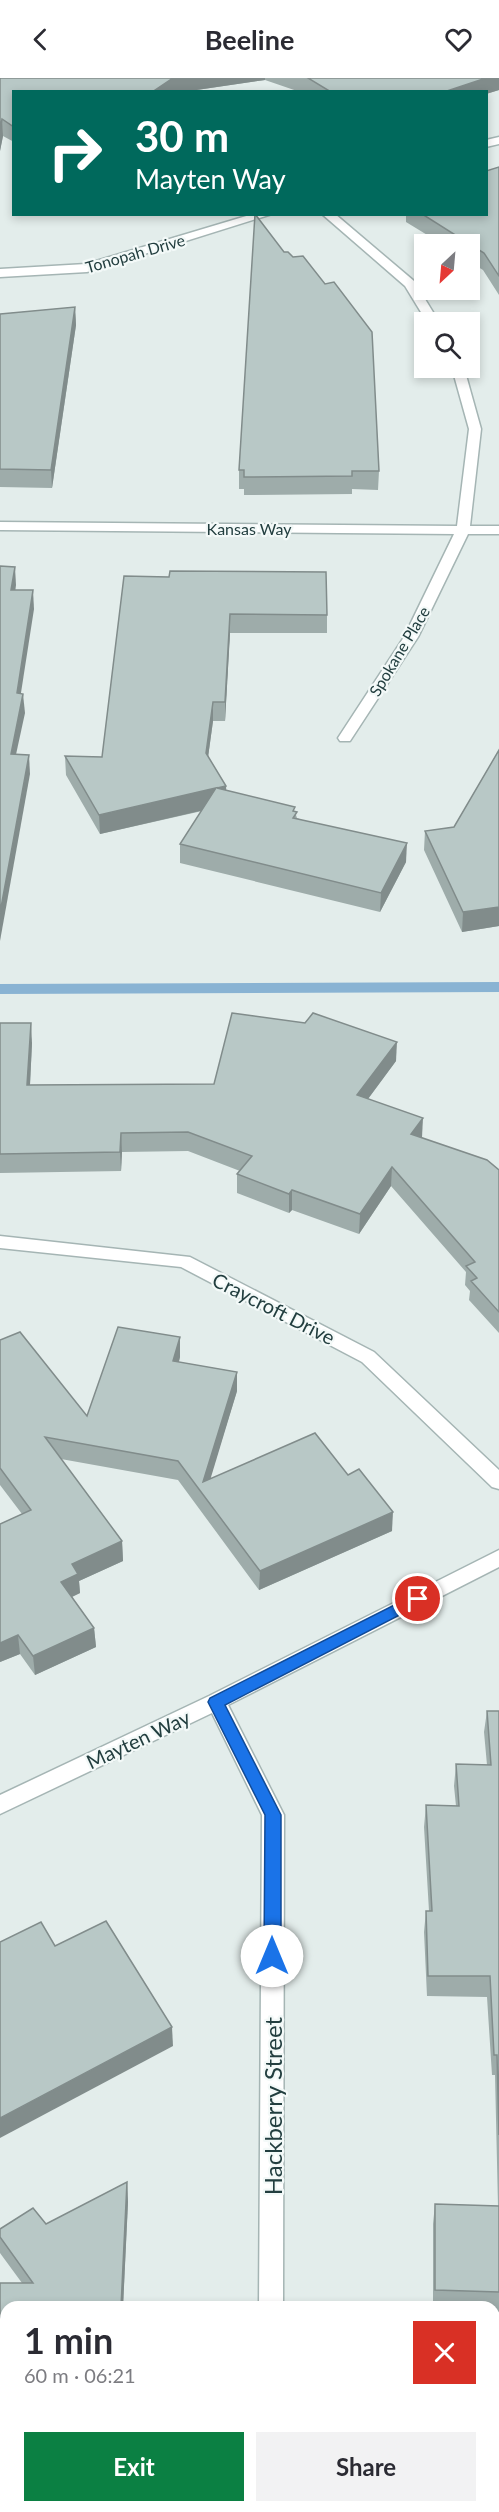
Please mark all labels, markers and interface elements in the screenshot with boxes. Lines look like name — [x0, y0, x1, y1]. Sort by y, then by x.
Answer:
icon: back — [24, 23, 57, 56]
text: Beeline — [205, 23, 294, 56]
icon: heart — [442, 23, 475, 56]
text: 30 m — [135, 111, 229, 161]
icon: right — [36, 114, 114, 192]
text: Mayten Way — [135, 162, 286, 195]
street label: Tonopah Drive — [83, 230, 187, 276]
north arrow — [414, 234, 480, 300]
map controls — [414, 234, 480, 378]
button: search — [414, 312, 480, 378]
street label: Kansas Way — [207, 519, 292, 538]
street label: Spokane Place — [365, 603, 433, 699]
street label: Craycroft Drive — [209, 1267, 339, 1349]
pin — [392, 1573, 443, 1624]
icon: arrive — [401, 1582, 434, 1615]
street label: Mayten Way — [82, 1704, 194, 1773]
position arrow — [240, 1924, 304, 1988]
street label: Hackberry Street — [258, 2016, 287, 2195]
text: 1 min — [24, 2318, 113, 2362]
button: close — [413, 2321, 476, 2384]
text: 60 m · 06:21 — [24, 2363, 136, 2387]
button: Exit — [24, 2432, 244, 2501]
button: Share — [256, 2432, 476, 2501]

